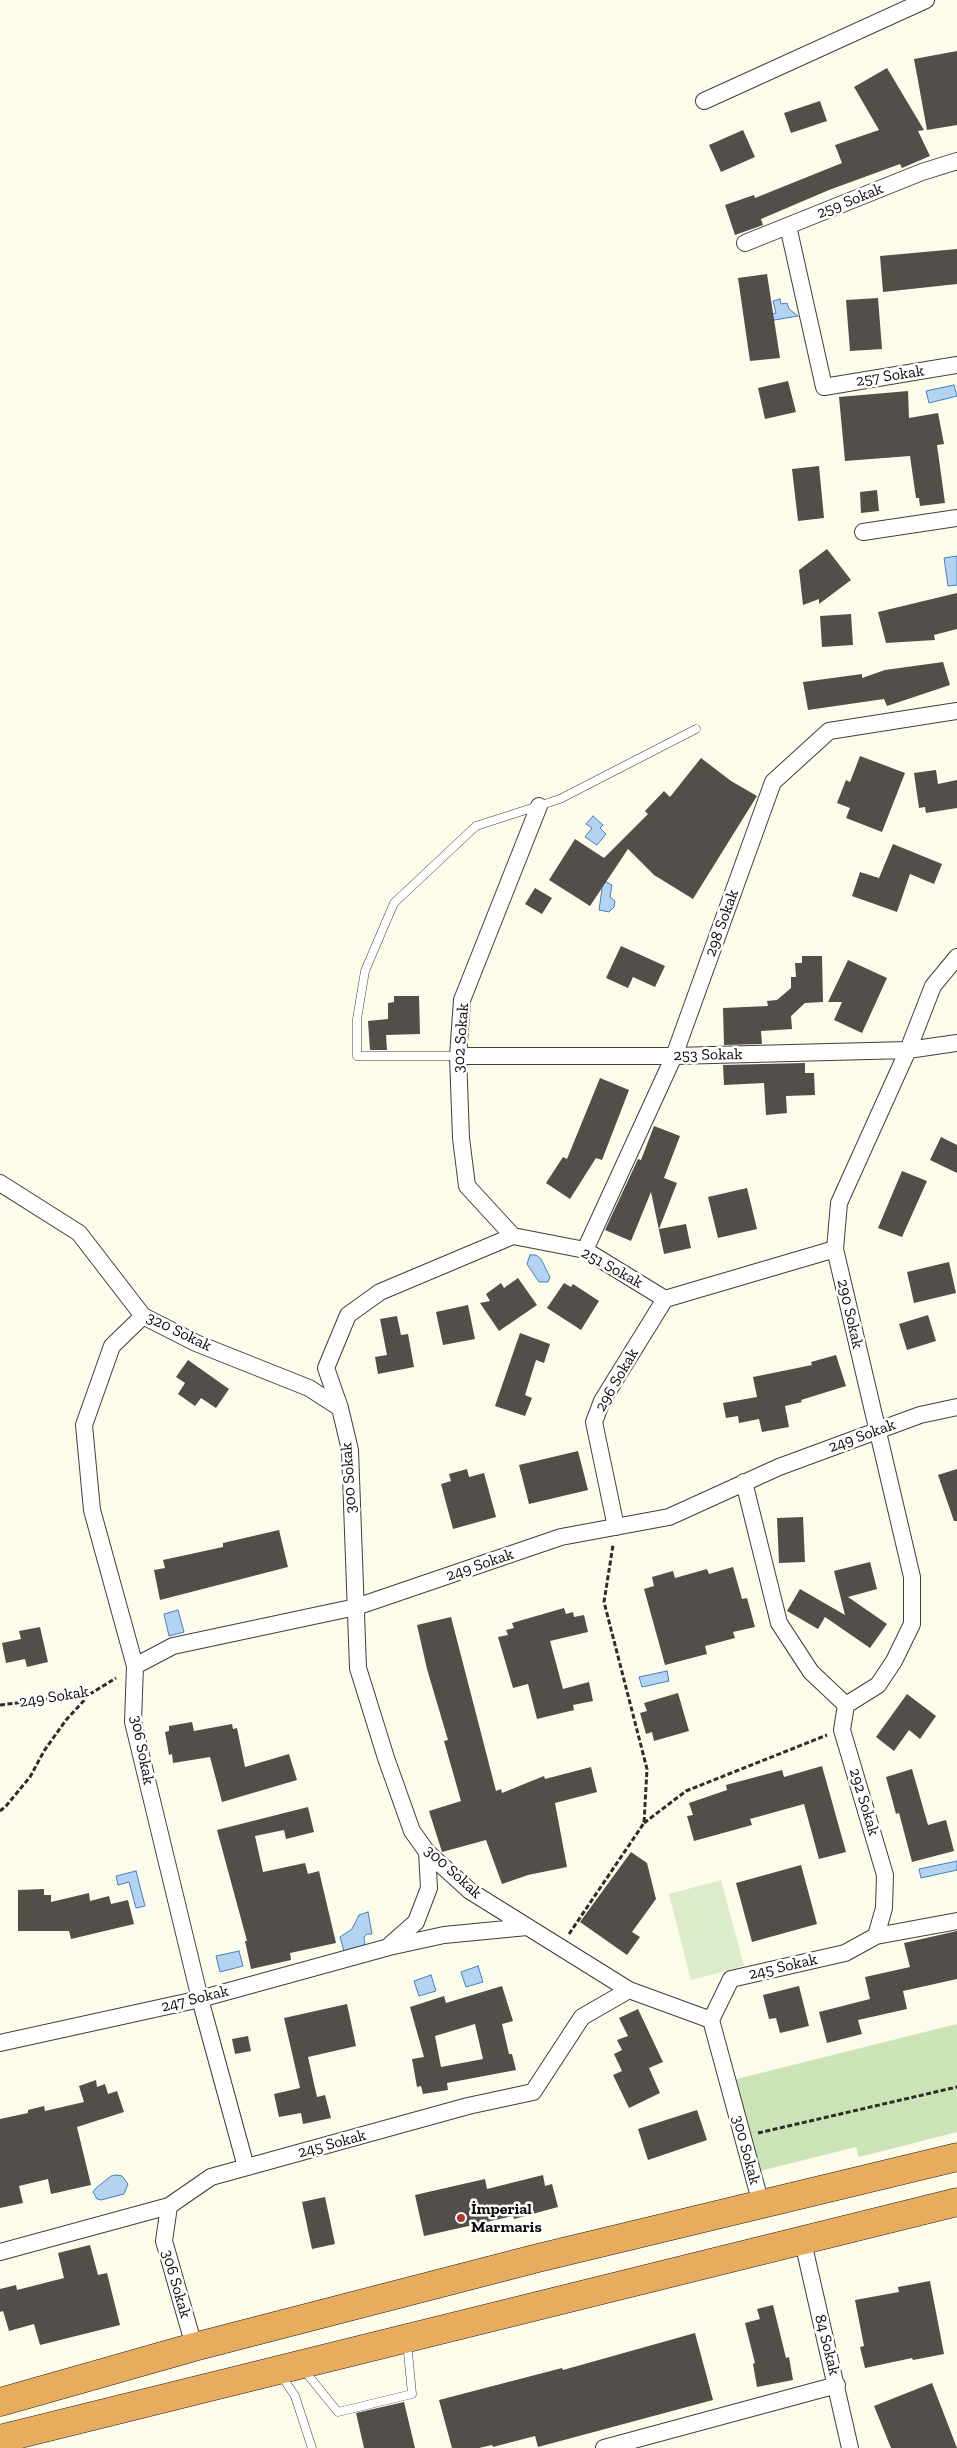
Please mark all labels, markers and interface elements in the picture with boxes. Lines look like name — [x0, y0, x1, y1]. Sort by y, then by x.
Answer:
street label: 259 Sokak — [814, 179, 886, 223]
street label: 257 Sokak — [855, 361, 925, 391]
street label: 298 Sokak — [701, 887, 743, 959]
street label: 302 Sokak — [449, 1002, 473, 1074]
street label: 253 Sokak — [673, 1045, 743, 1065]
street label: 251 Sokak — [578, 1243, 646, 1293]
street label: 290 Sokak — [833, 1277, 867, 1351]
street label: 320 Sokak — [143, 1308, 215, 1356]
street label: 296 Sokak — [591, 1345, 643, 1415]
street label: 249 Sokak — [826, 1415, 898, 1457]
street label: 300 Sokak — [337, 1442, 361, 1514]
street label: 249 Sokak — [444, 1545, 516, 1585]
street label: 249 Sokak — [18, 1682, 90, 1712]
street label: 306 Sokak — [126, 1714, 158, 1786]
street label: 292 Sokak — [845, 1766, 883, 1838]
street label: 300 Sokak — [420, 1841, 486, 1903]
street label: 245 Sokak — [747, 1950, 819, 1984]
street label: 247 Sokak — [159, 1981, 231, 2017]
street label: 300 Sokak — [728, 2113, 764, 2187]
street label: 245 Sokak — [296, 2126, 368, 2162]
place label: İmperial Marmaris — [471, 2199, 542, 2237]
marker: İmperial Marmaris — [455, 2212, 467, 2224]
street label: 306 Sokak — [157, 2248, 195, 2320]
street label: 84 Sokak — [810, 2313, 844, 2377]

